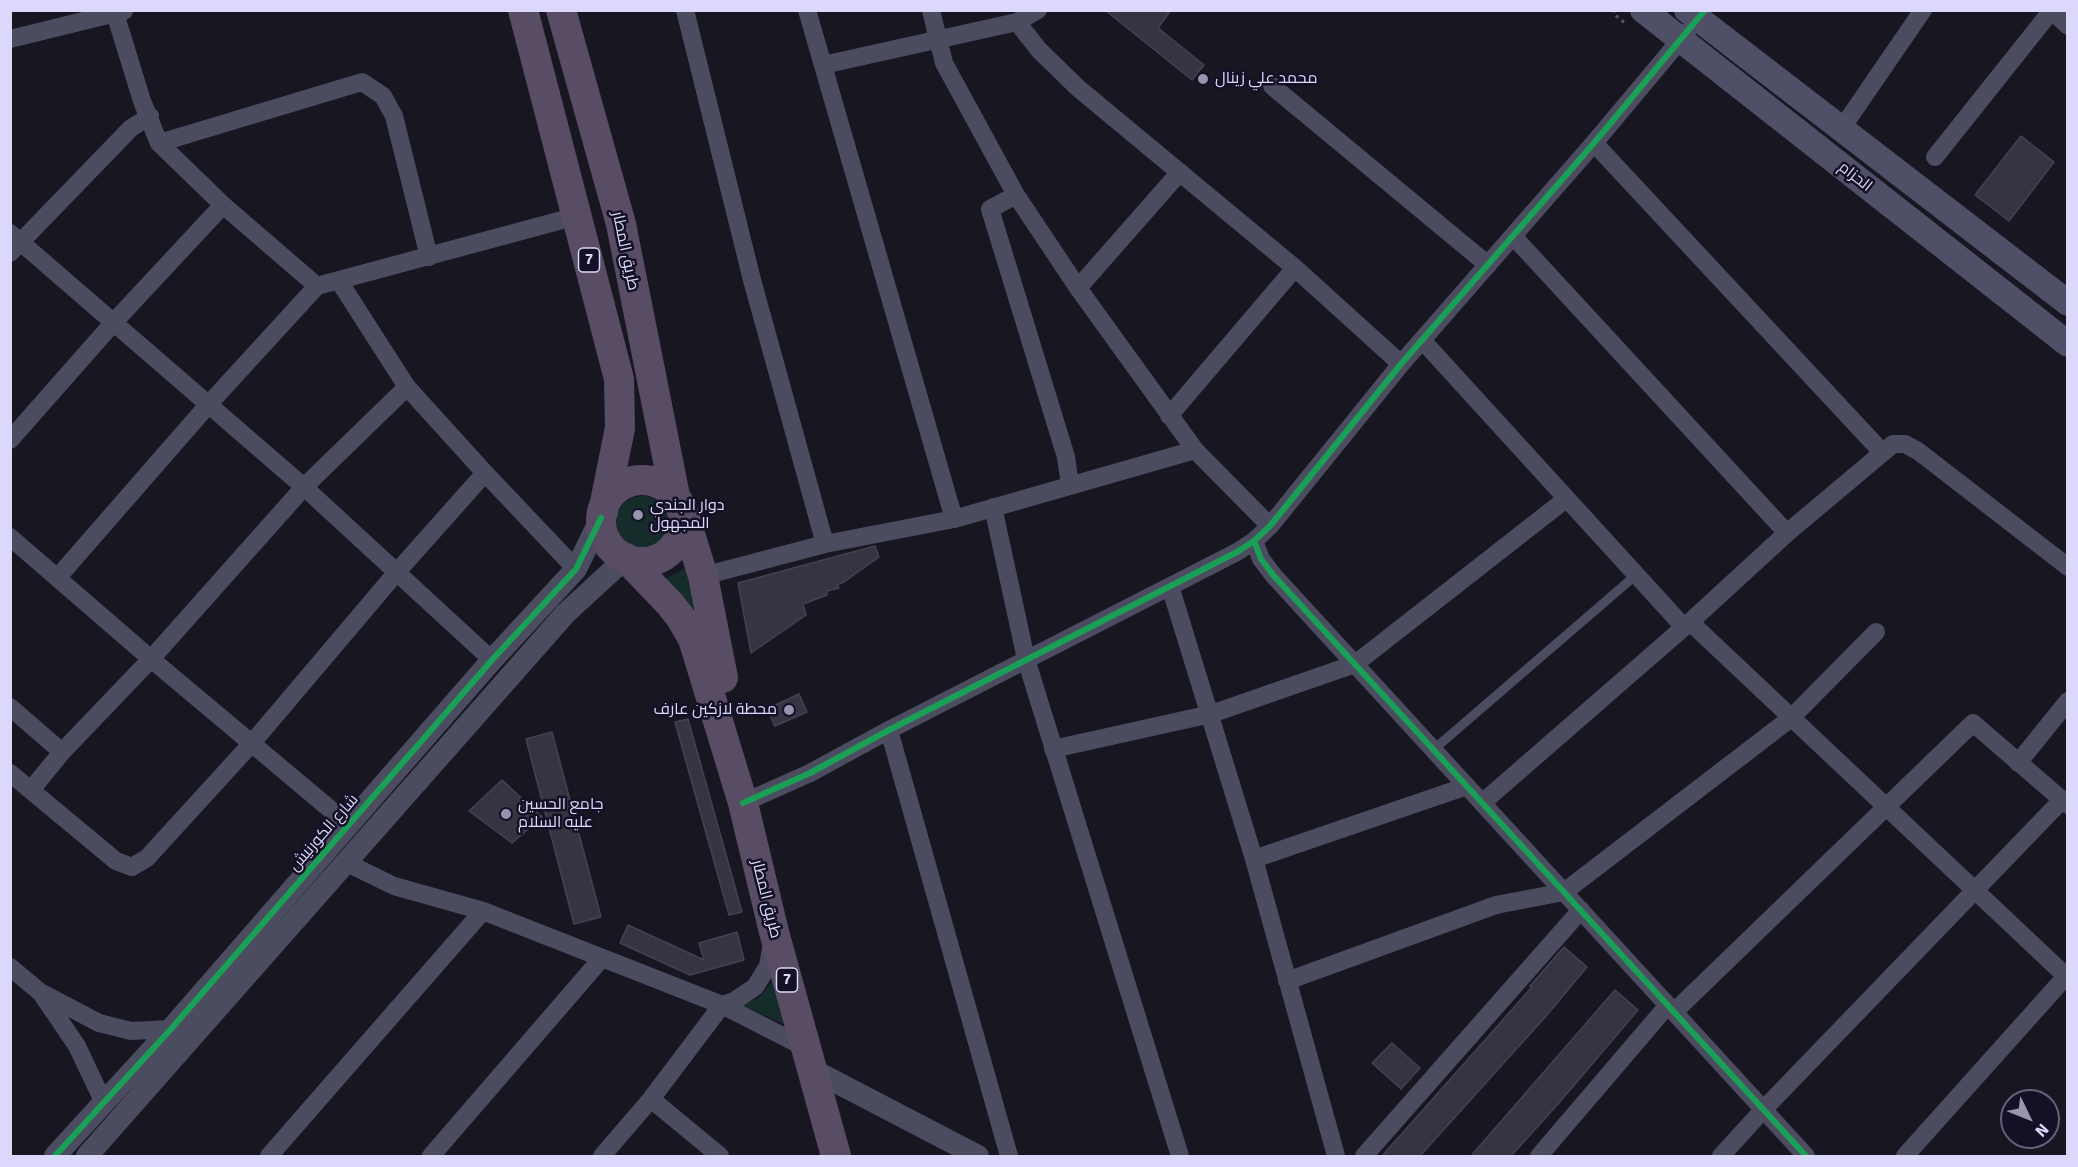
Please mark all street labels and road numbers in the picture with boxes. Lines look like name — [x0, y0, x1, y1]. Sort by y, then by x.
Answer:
street label: الحزام — [1834, 158, 1876, 196]
street label: طريق المطار — [607, 210, 643, 292]
road number: 7 — [578, 248, 600, 272]
street label: شارع الكورنيش — [285, 790, 363, 876]
street label: طريق المطار — [747, 858, 785, 940]
road number: 7 — [776, 968, 798, 992]

